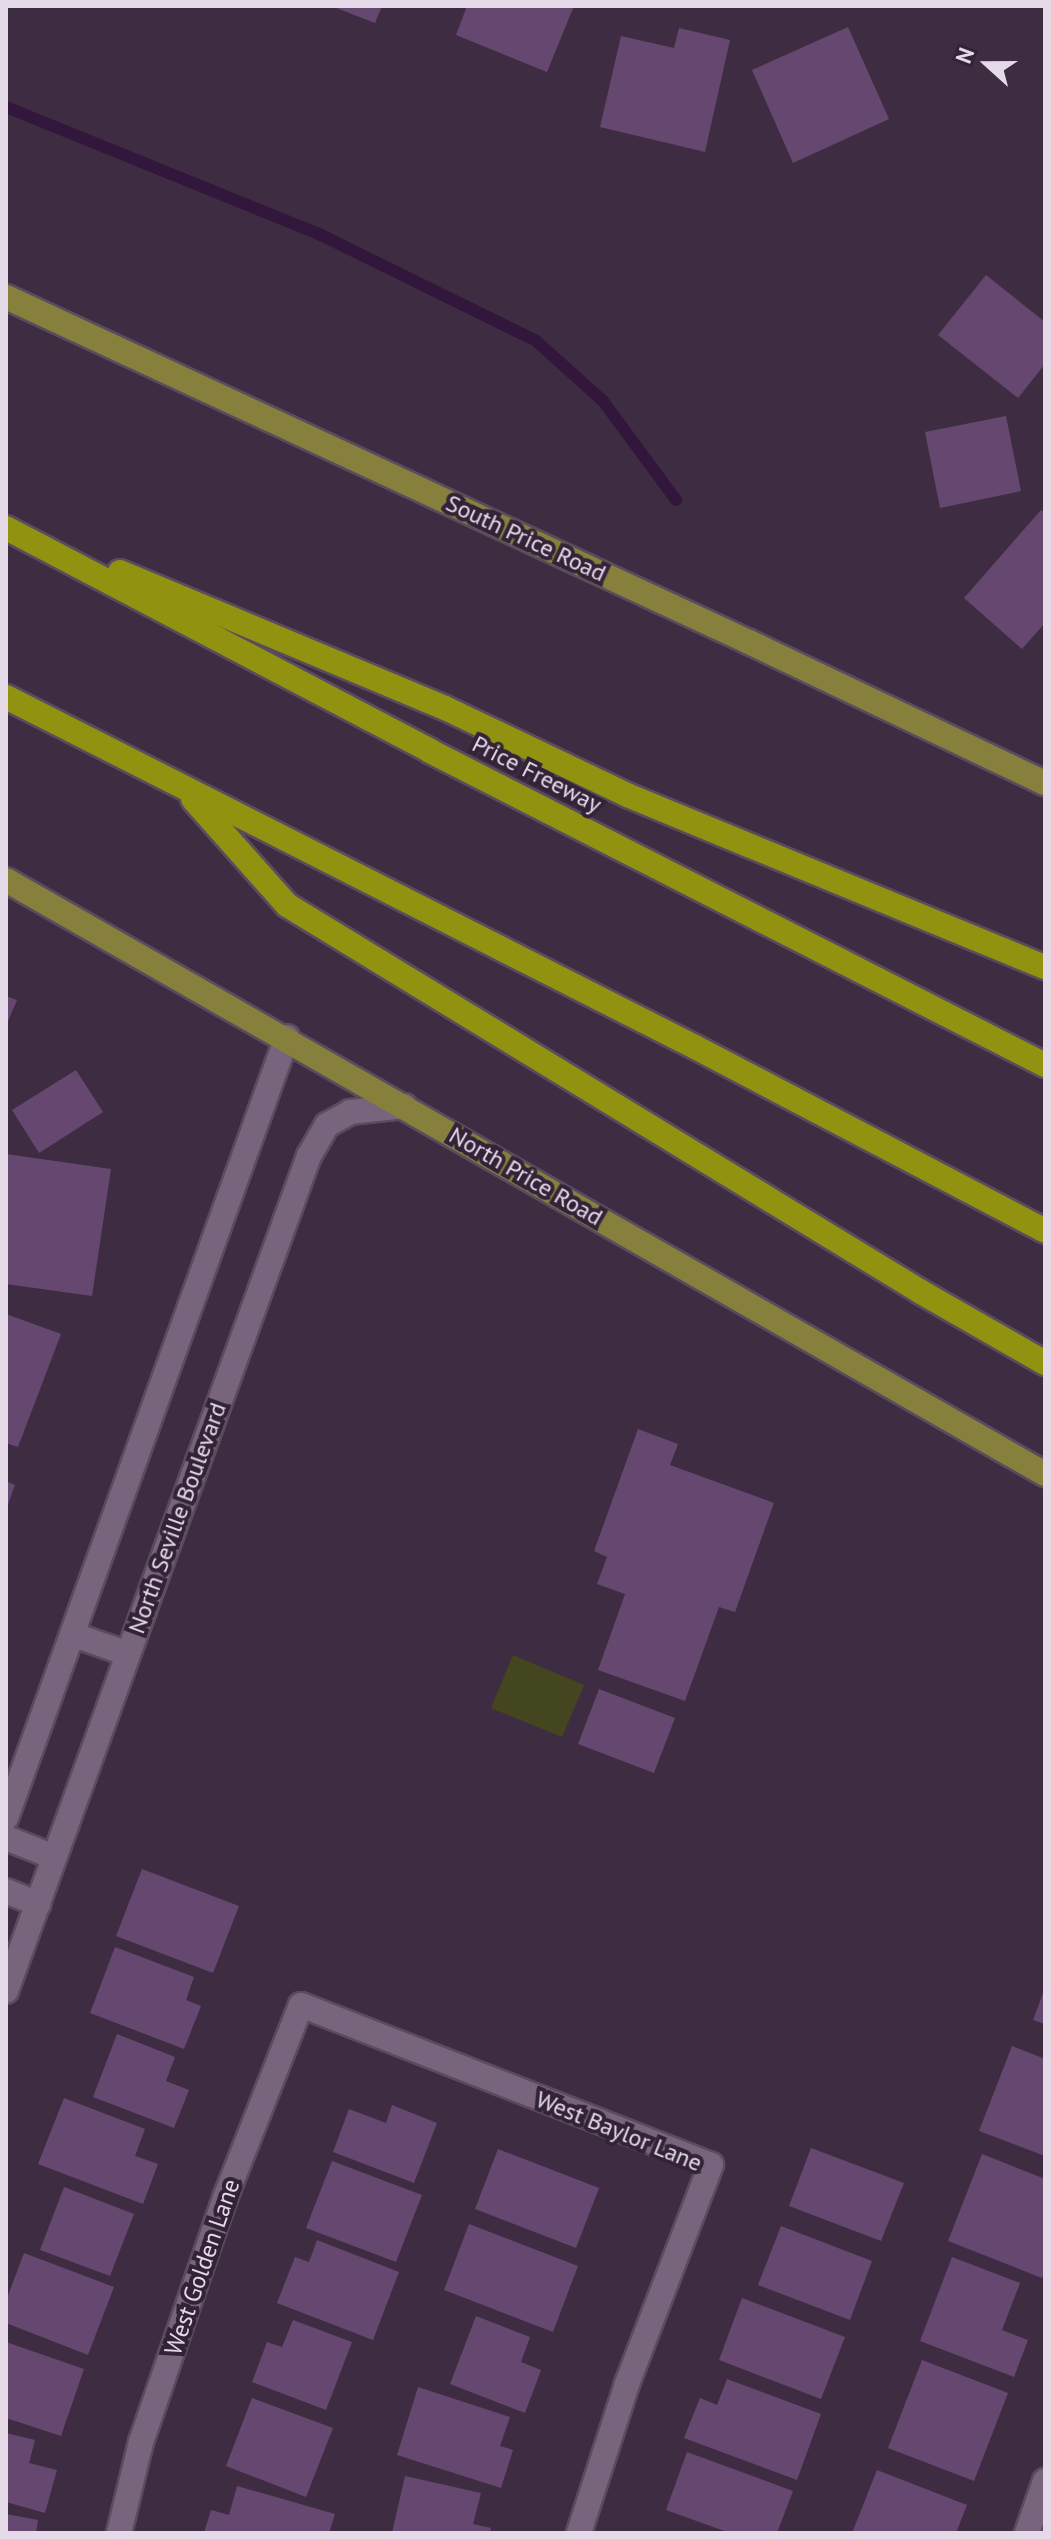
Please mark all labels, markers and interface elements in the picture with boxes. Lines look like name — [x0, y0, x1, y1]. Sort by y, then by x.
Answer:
north arrow — [947, 24, 1027, 104]
text: N — [949, 44, 980, 67]
street label: South Price Road — [441, 488, 611, 588]
street label: Price Freeway — [468, 729, 606, 819]
street label: North Price Road — [444, 1120, 608, 1232]
street label: North Seville Boulevard — [122, 1399, 232, 1637]
street label: West Baylor Lane — [532, 2085, 706, 2177]
street label: West Golden Lane — [158, 2175, 246, 2359]

